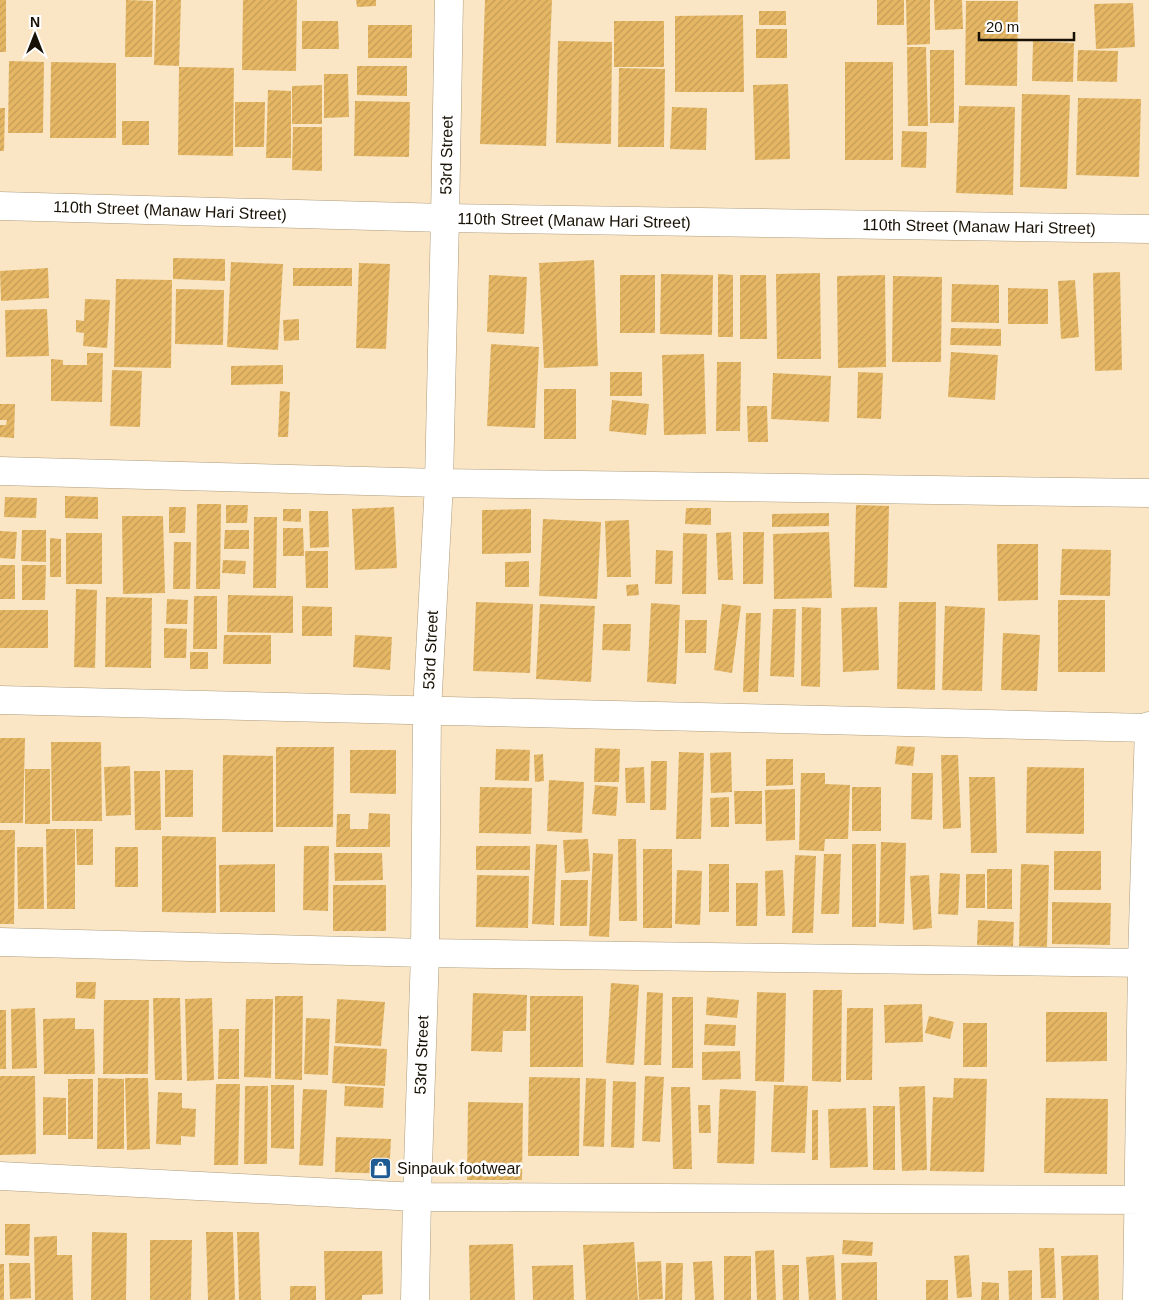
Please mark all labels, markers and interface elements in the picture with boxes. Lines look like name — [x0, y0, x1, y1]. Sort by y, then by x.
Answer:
north arrow — [10, 10, 60, 60]
scale bar — [979, 10, 1074, 42]
text: N — [30, 14, 40, 30]
text: 20 m — [986, 18, 1019, 35]
street label: 53rd Street — [437, 115, 456, 195]
street label: 110th Street (Manaw Hari Street) — [53, 198, 287, 223]
street label: 110th Street (Manaw Hari Street) — [457, 210, 691, 231]
street label: 110th Street (Manaw Hari Street) — [862, 216, 1096, 237]
street label: 53rd Street — [420, 610, 441, 690]
street label: 53rd Street — [412, 1015, 431, 1095]
shop icon: Sinpauk footwear — [369, 1156, 393, 1180]
place label: Sinpauk footwear — [397, 1160, 521, 1177]

